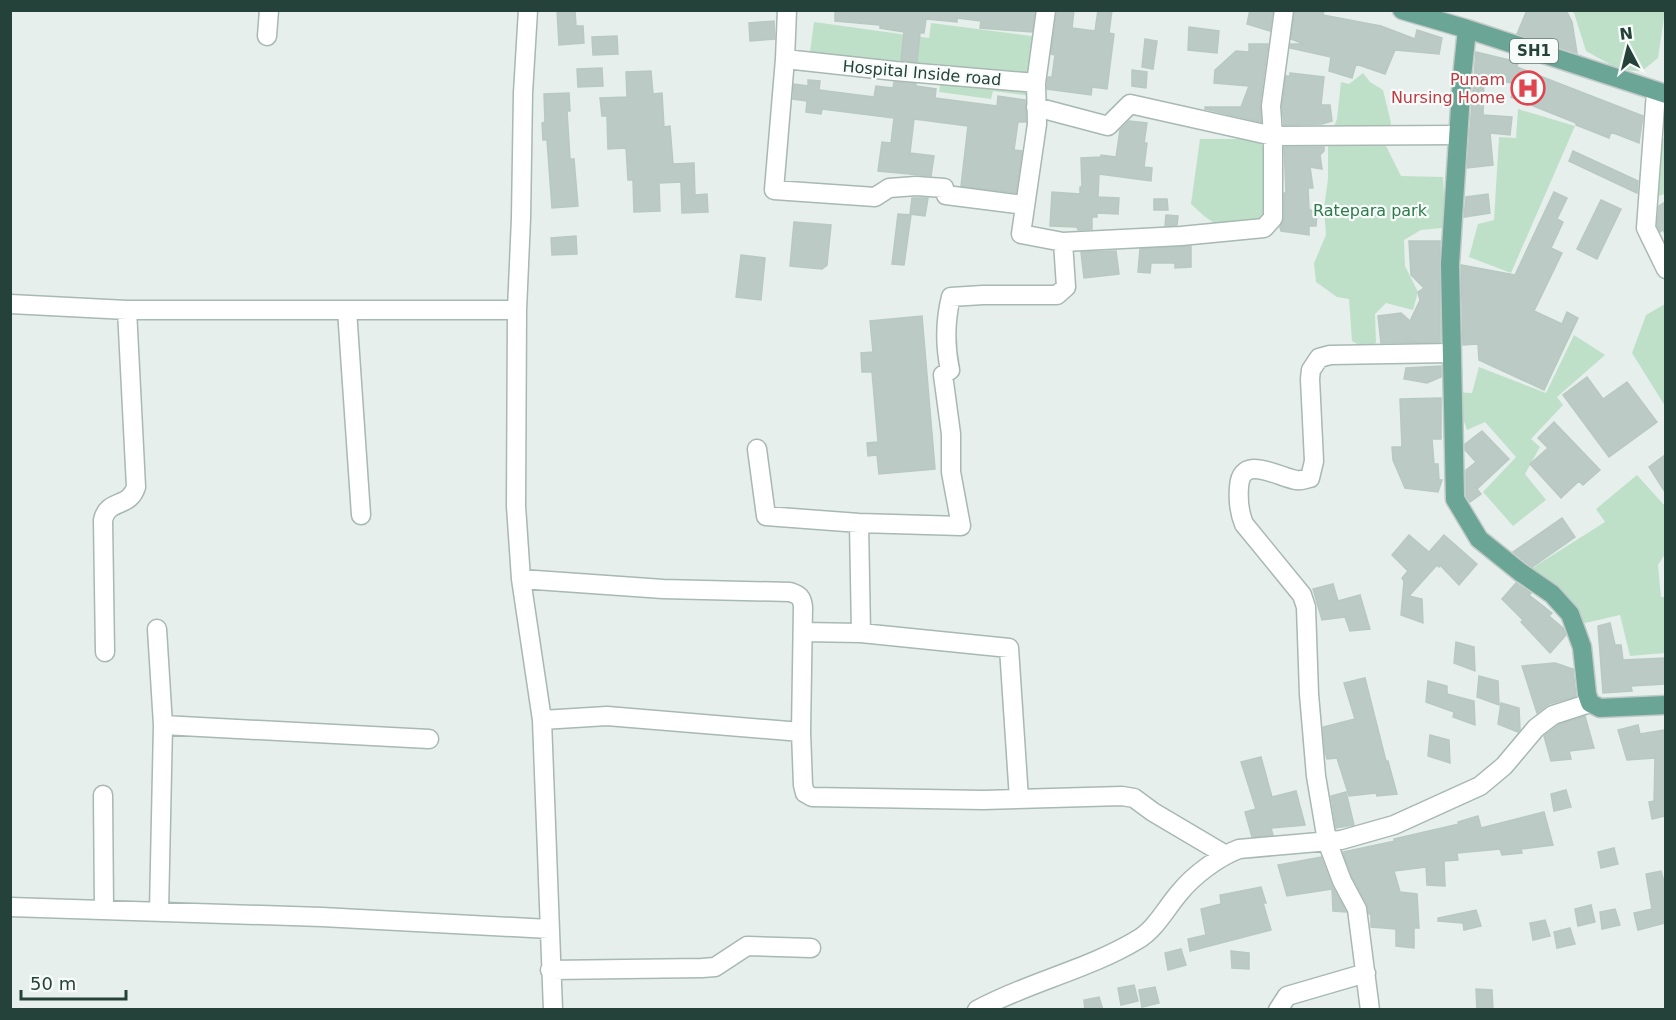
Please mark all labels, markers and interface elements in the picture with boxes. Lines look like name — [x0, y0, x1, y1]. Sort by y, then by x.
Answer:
north arrow — [1598, 18, 1658, 78]
text: N — [1618, 23, 1634, 44]
road number: SH1 — [1510, 39, 1558, 63]
street label: Hospital Inside road — [842, 57, 1002, 89]
place label: Punam Nursing Home — [1391, 70, 1505, 107]
hospital icon: Punam Nursing Home — [1510, 70, 1546, 106]
park label: Ratepara park — [1313, 201, 1428, 220]
scale bar — [21, 963, 126, 1001]
text: 50 m — [30, 973, 76, 994]

